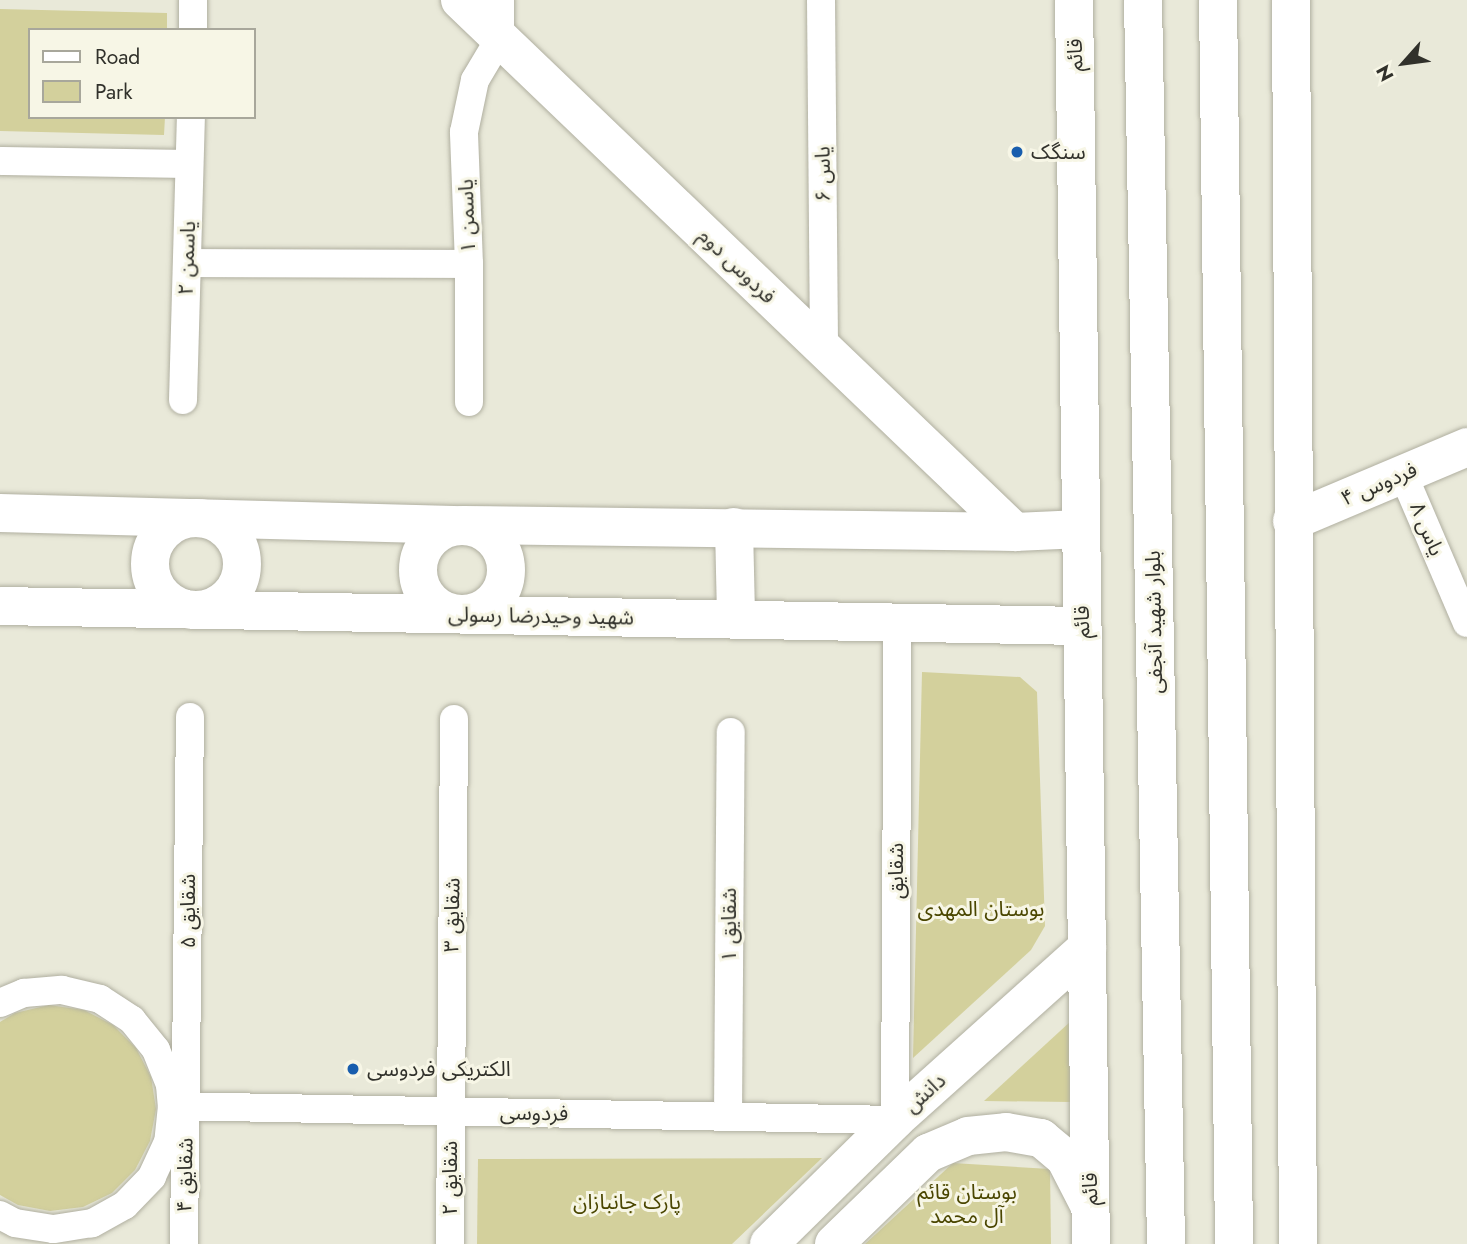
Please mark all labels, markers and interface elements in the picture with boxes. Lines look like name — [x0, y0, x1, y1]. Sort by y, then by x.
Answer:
legend — [28, 28, 256, 119]
north arrow — [1369, 28, 1439, 98]
street label: قائم — [1062, 38, 1088, 72]
text: Road — [95, 42, 140, 72]
text: N — [1370, 60, 1400, 86]
text: Park — [95, 77, 132, 107]
place label: سنگک — [1031, 139, 1086, 165]
marker: سنگک — [1009, 144, 1025, 160]
street label: یاس ۶ — [810, 146, 836, 202]
street label: یاسمن ۱ — [453, 178, 481, 254]
street label: یاسمن ۲ — [173, 220, 201, 296]
street label: فردوس دوم — [693, 223, 781, 309]
street label: فردوس ۴ — [1337, 457, 1421, 511]
street label: یاس ۸ — [1404, 498, 1450, 560]
street label: بلوار شهید آنجفی — [1140, 550, 1168, 694]
street label: شهید وحیدرضا رسولی — [448, 602, 634, 630]
street label: قائم — [1069, 605, 1095, 639]
street label: شقایق — [883, 843, 909, 899]
street label: شقایق ۵ — [175, 874, 201, 948]
street label: شقایق ۳ — [439, 878, 465, 952]
street label: شقایق ۱ — [716, 888, 742, 962]
park label: بوستان المهدی — [917, 896, 1045, 922]
place label: الکتریکی فردوسی — [367, 1056, 511, 1082]
marker: الکتریکی فردوسی — [345, 1061, 361, 1077]
street label: دانش — [899, 1068, 951, 1118]
street label: فردوسی — [500, 1100, 568, 1126]
street label: شقایق ۴ — [172, 1138, 198, 1212]
street label: شقایق ۲ — [437, 1141, 463, 1215]
street label: قائم — [1077, 1172, 1103, 1206]
park label: بوستان قائم آل محمد — [917, 1179, 1017, 1229]
park label: پارک جانبازان — [573, 1189, 681, 1215]

